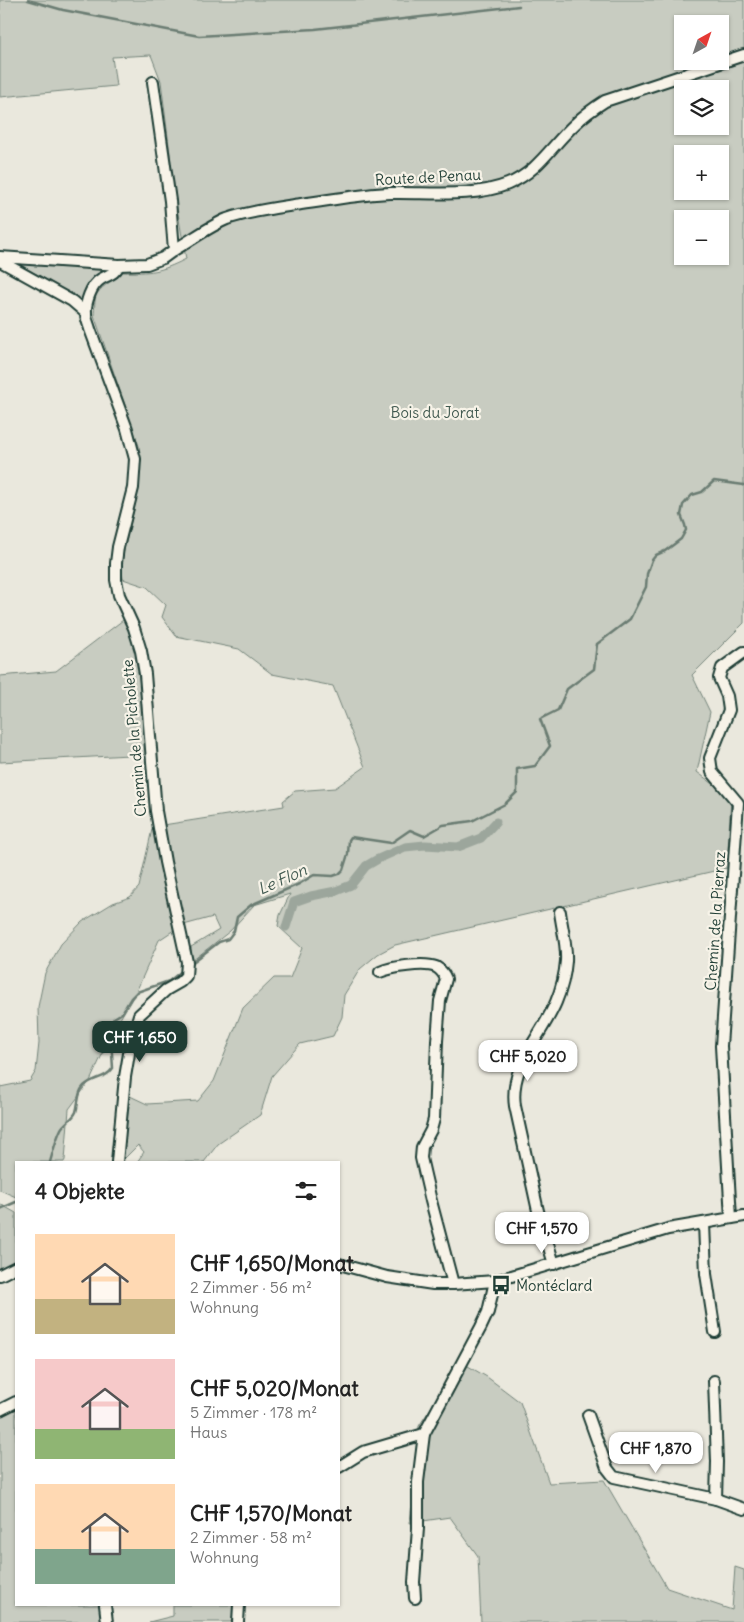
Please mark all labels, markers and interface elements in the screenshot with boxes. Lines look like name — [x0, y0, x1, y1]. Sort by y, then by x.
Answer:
north arrow — [674, 15, 729, 70]
map controls — [674, 15, 729, 265]
button: layers — [674, 80, 729, 135]
button: + — [674, 145, 729, 200]
street label: Route de Penau — [375, 165, 482, 189]
button: − — [674, 210, 729, 265]
park label: Bois du Jorat — [391, 403, 479, 422]
street label: Chemin de la Picholette — [118, 659, 150, 817]
street label: Chemin de la Pierraz — [701, 851, 729, 991]
water label: Le Flon — [254, 859, 310, 899]
pin: CHF 1,650 — [83, 1020, 197, 1063]
text: CHF 1,650 — [103, 1027, 177, 1047]
pin: CHF 5,020 — [471, 1040, 585, 1082]
text: CHF 5,020 — [489, 1046, 567, 1066]
icon: filters — [292, 1177, 320, 1205]
text: 4 Objekte — [35, 1178, 125, 1205]
pin: CHF 1,570 — [485, 1212, 599, 1254]
text: CHF 1,570 — [506, 1218, 578, 1238]
text: CHF 1,650/Monat — [190, 1250, 354, 1277]
icon: home — [75, 1254, 135, 1314]
bus stop icon: Montéclard — [490, 1274, 512, 1296]
place label: Montéclard — [516, 1276, 593, 1295]
text: 2 Zimmer · 56 m² — [190, 1277, 312, 1297]
text: Wohnung — [190, 1297, 259, 1317]
text: CHF 5,020/Monat — [190, 1375, 359, 1402]
icon: home — [75, 1379, 135, 1439]
text: 5 Zimmer · 178 m² — [190, 1402, 317, 1422]
text: Haus — [190, 1422, 227, 1442]
pin: CHF 1,870 — [599, 1432, 713, 1474]
text: CHF 1,870 — [620, 1438, 692, 1458]
text: CHF 1,570/Monat — [190, 1500, 352, 1527]
icon: home — [75, 1504, 135, 1564]
text: 2 Zimmer · 58 m² — [190, 1527, 312, 1547]
text: Wohnung — [190, 1547, 259, 1567]

